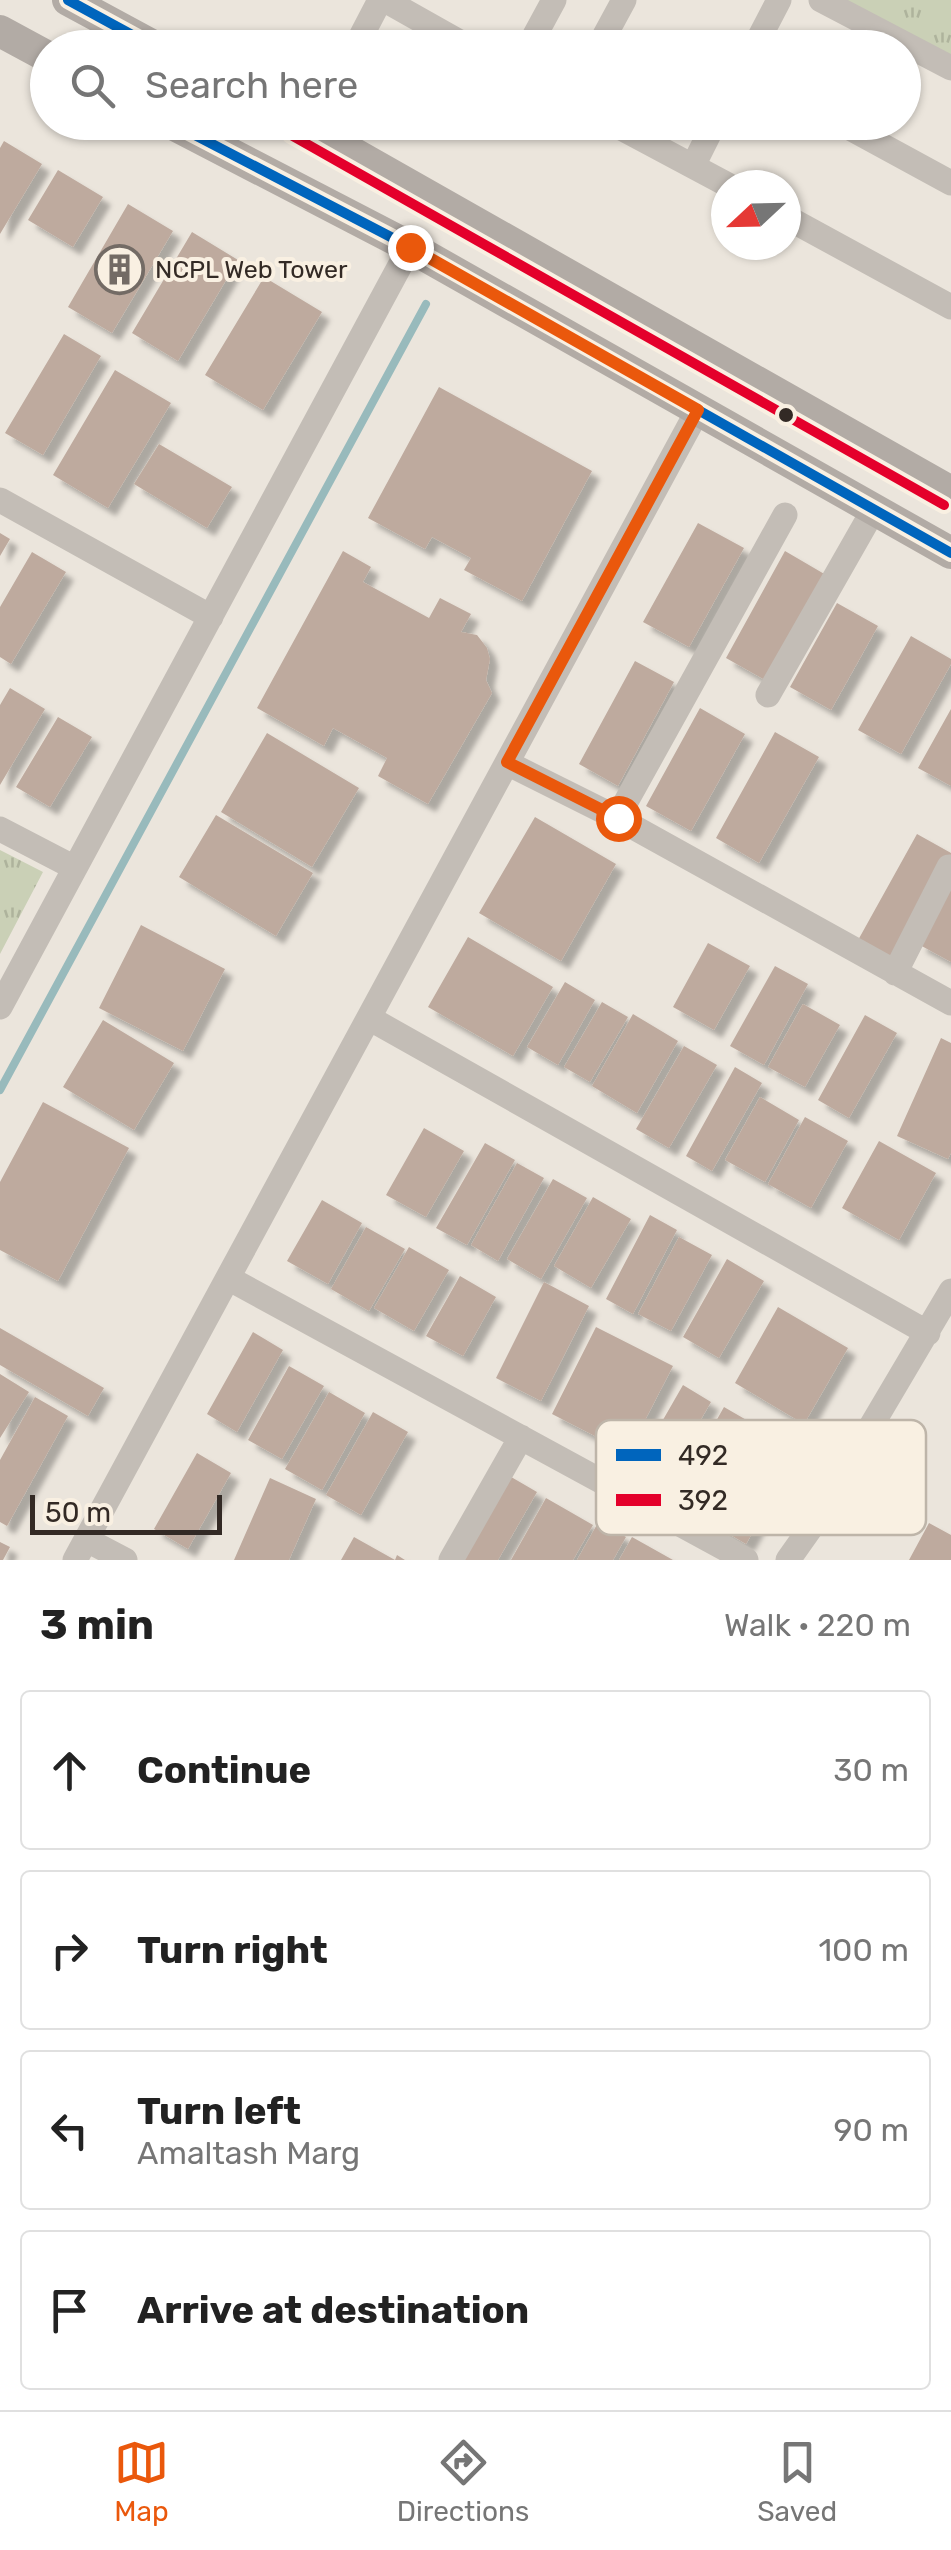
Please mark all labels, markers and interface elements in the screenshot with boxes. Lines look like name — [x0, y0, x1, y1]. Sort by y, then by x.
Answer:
search box — [30, 30, 921, 140]
icon: search — [65, 58, 120, 113]
text: Search here — [145, 62, 358, 108]
north arrow — [711, 170, 801, 260]
route end — [388, 225, 434, 271]
building icon: NCPL Web Tower — [94, 243, 146, 295]
place label: NCPL Web Tower — [155, 255, 348, 284]
unlabelled marker — [776, 405, 796, 425]
route start — [596, 796, 642, 842]
legend — [596, 1420, 926, 1535]
text: 492 — [678, 1439, 728, 1472]
text: 392 — [678, 1484, 728, 1517]
scale bar — [30, 1490, 222, 1534]
text: 50 m — [45, 1496, 111, 1529]
text: 3 min — [40, 1600, 154, 1650]
text: Walk · 220 m — [724, 1606, 911, 1644]
icon: ahead — [42, 1743, 97, 1798]
text: Continue — [137, 1747, 311, 1793]
text: 30 m — [833, 1751, 909, 1789]
icon: right — [42, 1923, 97, 1978]
text: Turn right — [137, 1927, 328, 1973]
text: 100 m — [818, 1931, 909, 1969]
text: Turn left — [137, 2088, 301, 2134]
icon: left — [42, 2103, 97, 2158]
text: 90 m — [833, 2111, 909, 2149]
text: Amaltash Marg — [137, 2134, 360, 2172]
icon: arrive — [42, 2283, 97, 2338]
text: Arrive at destination — [137, 2287, 529, 2333]
tab: Map — [114, 2435, 169, 2528]
tab: Directions — [397, 2435, 529, 2528]
tab: Saved — [757, 2435, 837, 2528]

